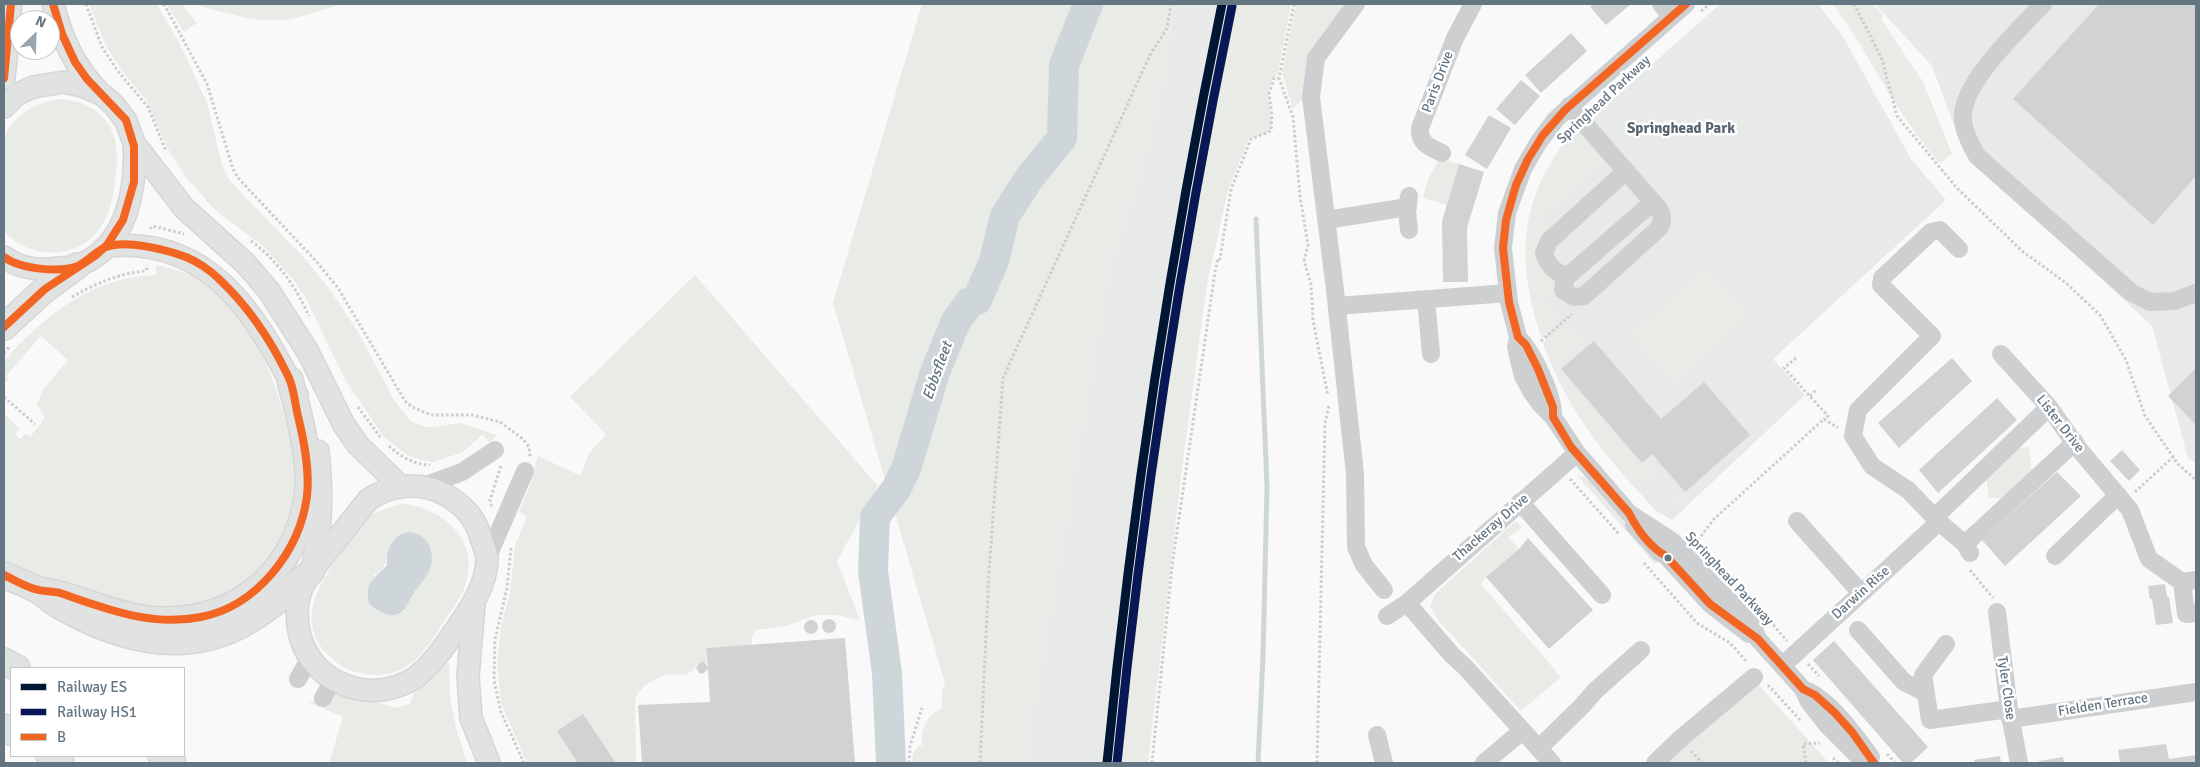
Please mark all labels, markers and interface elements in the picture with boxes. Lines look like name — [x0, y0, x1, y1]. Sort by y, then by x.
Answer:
north arrow — [10, 10, 60, 60]
text: N — [33, 12, 49, 32]
street label: Paris Drive — [1419, 49, 1457, 115]
street label: Springhead Parkway — [1554, 52, 1654, 148]
district label: Springhead Park — [1627, 120, 1735, 138]
water label: Ebbsfleet — [919, 340, 957, 402]
street label: Lister Drive — [2032, 392, 2088, 456]
street label: Thackeray Drive — [1450, 491, 1532, 565]
street label: Springhead Parkway — [1681, 529, 1777, 629]
unlabelled marker — [1663, 553, 1673, 563]
street label: Darwin Rise — [1829, 563, 1893, 623]
street label: Tyler Close — [1993, 655, 2019, 721]
legend — [10, 667, 185, 757]
text: Railway ES — [57, 678, 127, 696]
street label: Fielden Terrace — [2057, 690, 2149, 720]
text: Railway HS1 — [57, 703, 137, 721]
text: B — [57, 728, 66, 746]

